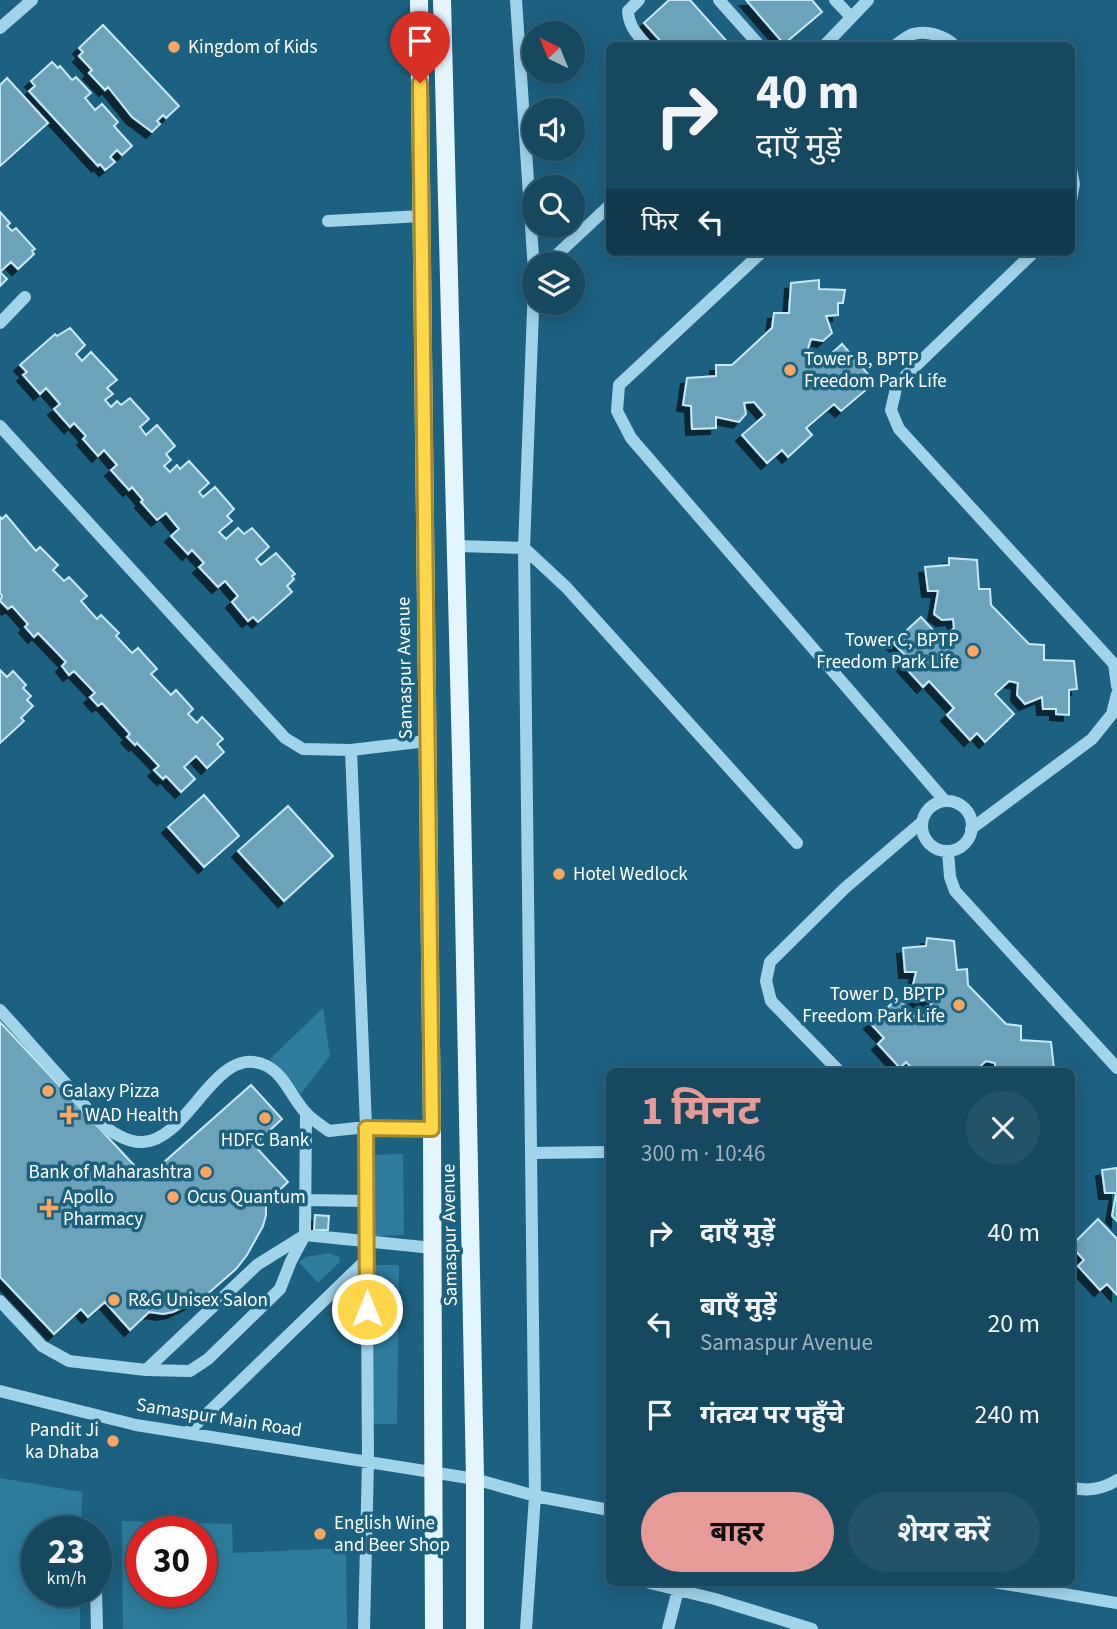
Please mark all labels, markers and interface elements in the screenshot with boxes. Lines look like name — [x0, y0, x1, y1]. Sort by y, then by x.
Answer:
pin — [390, 11, 450, 83]
north arrow — [522, 21, 584, 84]
map controls — [522, 21, 585, 315]
icon: arrive — [401, 22, 439, 60]
place label: Kingdom of Kids — [188, 34, 318, 61]
marker: Kingdom of Kids — [166, 39, 182, 55]
text: 40 m — [756, 58, 860, 128]
icon: right — [641, 70, 732, 161]
button: sound — [522, 98, 585, 161]
text: दाएँ मुड़ें — [756, 123, 842, 169]
button: search — [522, 175, 585, 238]
text: फिर — [641, 203, 678, 240]
icon: left — [692, 203, 730, 241]
button: layers — [522, 252, 585, 315]
place label: Tower B, BPTP Freedom Park Life — [804, 346, 947, 395]
marker: Tower B, BPTP Freedom Park Life — [782, 362, 798, 378]
street label: Samaspur Avenue — [390, 596, 420, 740]
place label: Tower C, BPTP Freedom Park Life — [816, 627, 959, 676]
marker: Tower C, BPTP Freedom Park Life — [965, 643, 981, 659]
place label: Hotel Wedlock — [573, 861, 688, 888]
marker: Hotel Wedlock — [551, 866, 567, 882]
place label: Tower D, BPTP Freedom Park Life — [802, 981, 945, 1030]
marker: Tower D, BPTP Freedom Park Life — [951, 997, 967, 1013]
place label: Galaxy Pizza — [62, 1078, 160, 1105]
text: 1 मिनट — [641, 1081, 760, 1141]
marker: Galaxy Pizza — [40, 1083, 56, 1099]
button: close — [966, 1091, 1040, 1165]
place label: WAD Health — [85, 1102, 178, 1129]
marker: WAD Health — [59, 1105, 79, 1125]
marker: HDFC Bank — [257, 1110, 273, 1126]
place label: HDFC Bank — [221, 1127, 310, 1154]
text: 300 m · 10:46 — [641, 1137, 765, 1170]
place label: Bank of Maharashtra — [29, 1159, 192, 1186]
street label: Samaspur Avenue — [435, 1163, 465, 1307]
marker: Bank of Maharashtra — [198, 1164, 214, 1180]
place label: Apollo Pharmacy — [63, 1184, 143, 1233]
place label: Ocus Quantum — [187, 1184, 306, 1211]
marker: Ocus Quantum — [165, 1189, 181, 1205]
marker: Apollo Pharmacy — [41, 1200, 57, 1216]
icon: right — [641, 1214, 679, 1252]
text: दाएँ मुड़ें — [700, 1214, 775, 1251]
text: 40 m — [987, 1214, 1040, 1251]
position arrow — [330, 1272, 404, 1346]
place label: R&G Unisex Salon — [128, 1287, 268, 1314]
text: बाएँ मुड़ें — [700, 1288, 777, 1325]
marker: R&G Unisex Salon — [106, 1292, 122, 1308]
icon: left — [641, 1305, 679, 1343]
text: 20 m — [987, 1305, 1040, 1342]
text: Samaspur Avenue — [700, 1326, 873, 1359]
street label: Samaspur Main Road — [134, 1392, 304, 1444]
icon: arrive — [641, 1396, 679, 1434]
text: गंतव्य पर पहुँचे — [700, 1396, 844, 1433]
text: 240 m — [974, 1396, 1040, 1433]
place label: Pandit Ji ka Dhaba — [25, 1417, 99, 1466]
marker: Pandit Ji ka Dhaba — [105, 1433, 121, 1449]
button: बाहर — [641, 1492, 834, 1572]
button: शेयर करें — [848, 1492, 1040, 1572]
place label: English Wine and Beer Shop — [334, 1510, 450, 1559]
speed limit sign: 30 — [126, 1516, 217, 1607]
marker: English Wine and Beer Shop — [312, 1526, 328, 1542]
text: 23 — [48, 1527, 85, 1577]
text: km/h — [47, 1566, 86, 1591]

